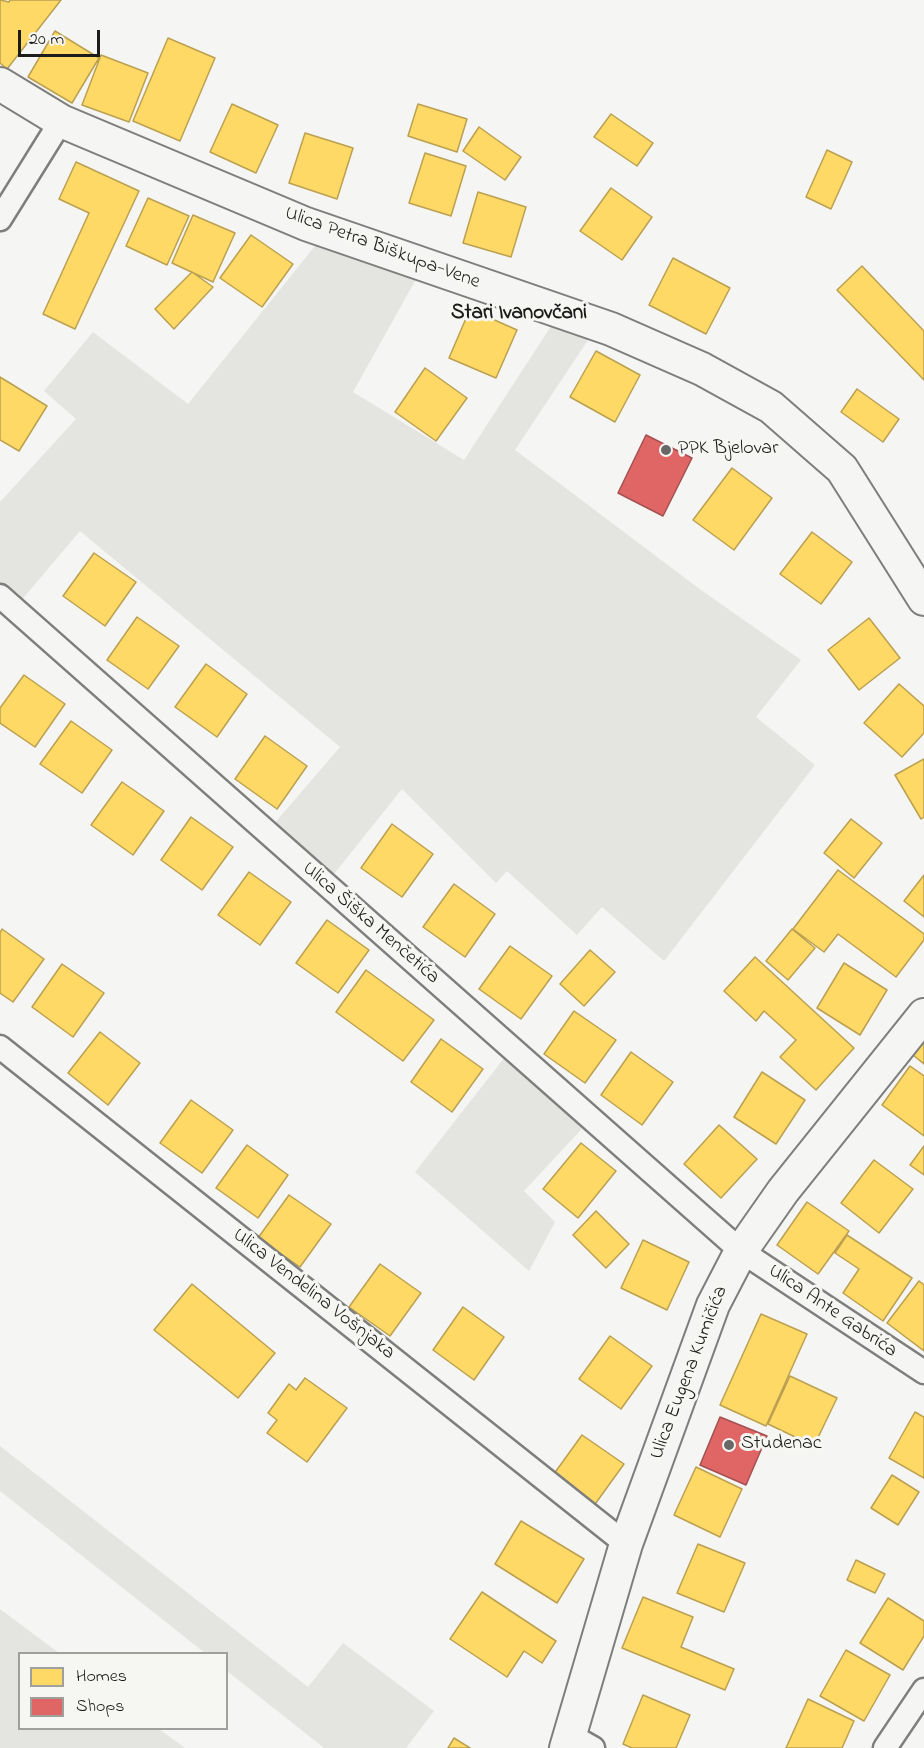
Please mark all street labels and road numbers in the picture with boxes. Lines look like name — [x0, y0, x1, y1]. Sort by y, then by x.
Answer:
street label: Ulica Petra Biškupa-Vene — [281, 202, 483, 296]
street label: Ulica Šiška Menčetića — [296, 858, 444, 990]
street label: Ulica Vendelina Vošnjaka — [227, 1224, 399, 1366]
street label: Ulica Ante Gabrića — [763, 1260, 901, 1364]
street label: Ulica Eugena Kumičića — [646, 1283, 734, 1463]

